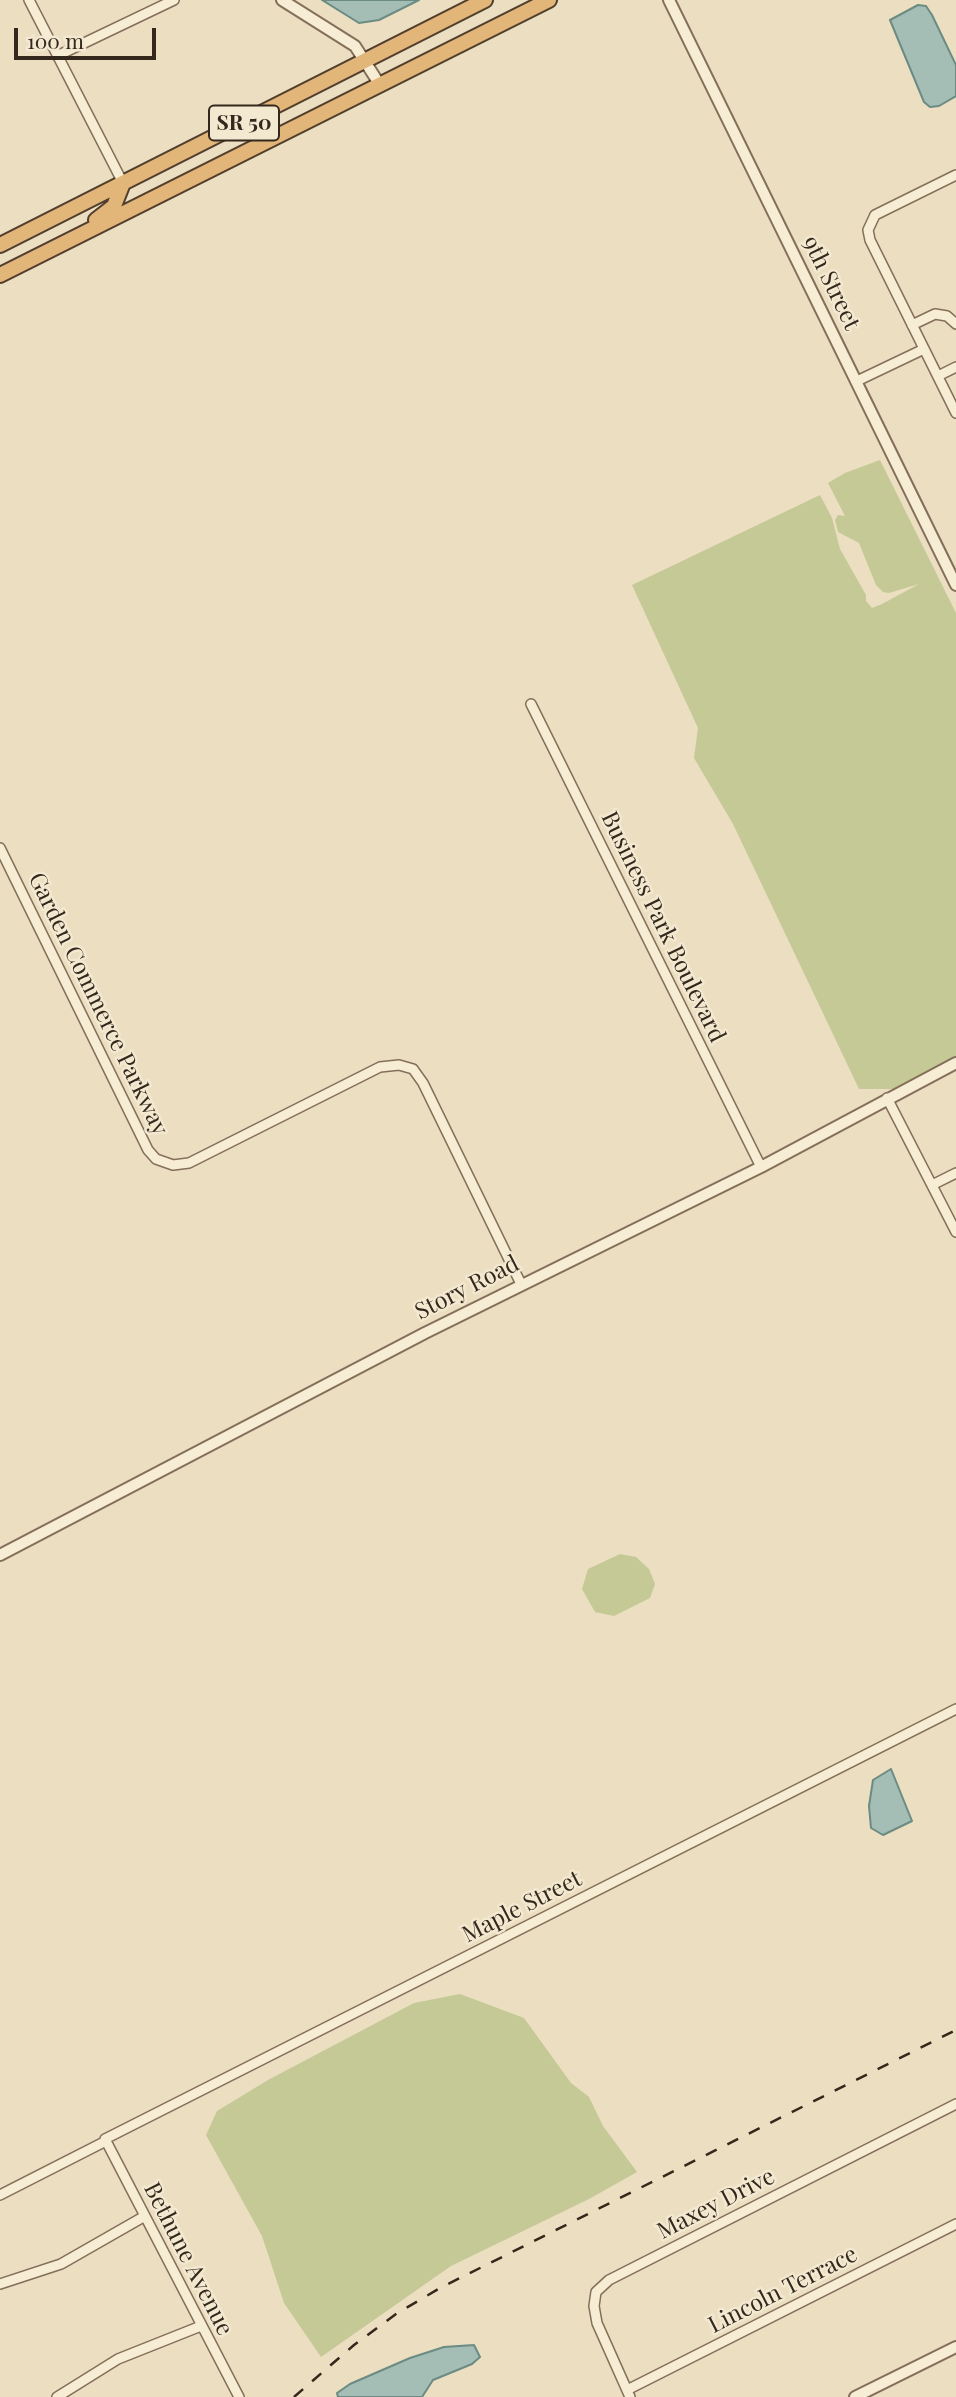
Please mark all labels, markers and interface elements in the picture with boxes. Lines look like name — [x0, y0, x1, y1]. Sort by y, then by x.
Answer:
scale bar — [18, 14, 159, 58]
text: 100 m — [27, 26, 84, 54]
road number: SR 50 — [209, 106, 279, 140]
street label: 9th Street — [796, 232, 866, 334]
street label: Business Park Boulevard — [595, 807, 731, 1047]
street label: Garden Commerce Parkway — [22, 868, 174, 1140]
street label: Story Road — [410, 1250, 524, 1326]
street label: Maple Street — [458, 1865, 586, 1949]
street label: Maxey Drive — [653, 2163, 779, 2245]
street label: Bethune Avenue — [138, 2178, 238, 2340]
street label: Lincoln Terrace — [704, 2241, 862, 2339]

